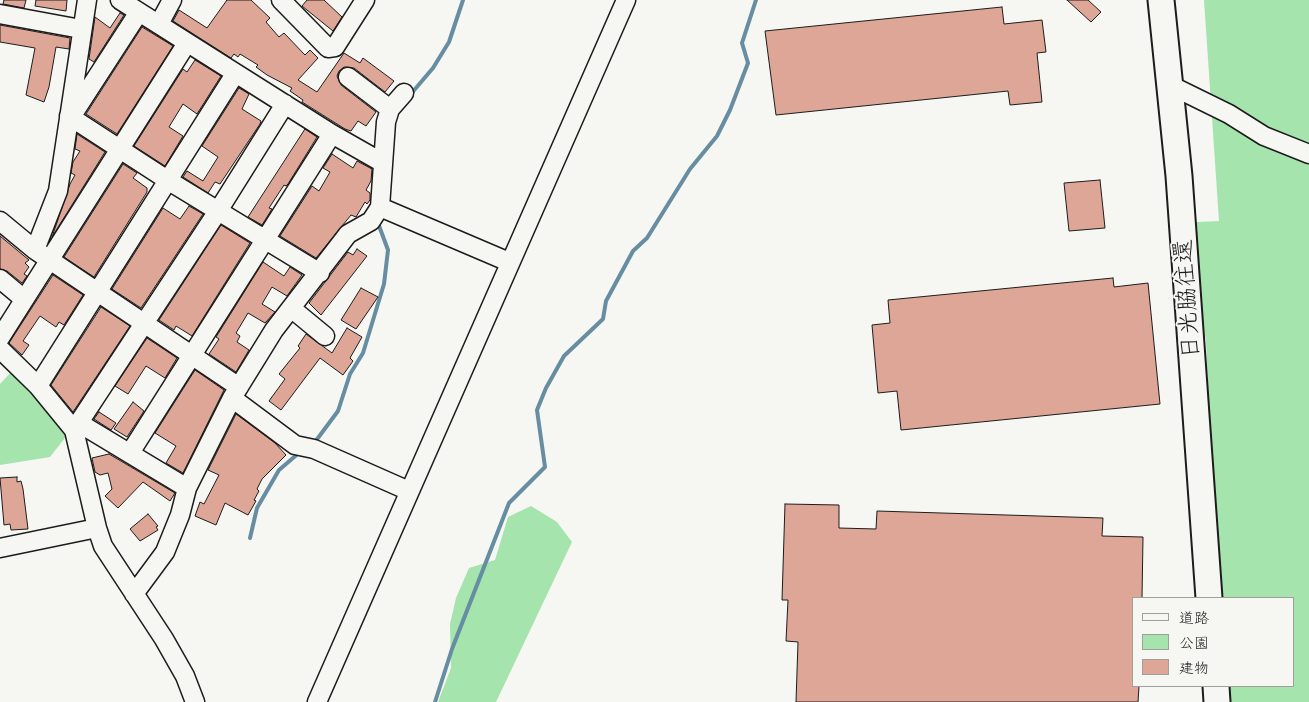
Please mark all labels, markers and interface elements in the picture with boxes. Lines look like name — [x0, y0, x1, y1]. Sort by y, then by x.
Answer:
street label: 日光脇往還 — [1169, 238, 1207, 360]
legend — [1132, 597, 1294, 687]
text: 道路 — [1179, 609, 1209, 628]
text: 公園 — [1179, 634, 1209, 653]
text: 建物 — [1179, 659, 1209, 678]

